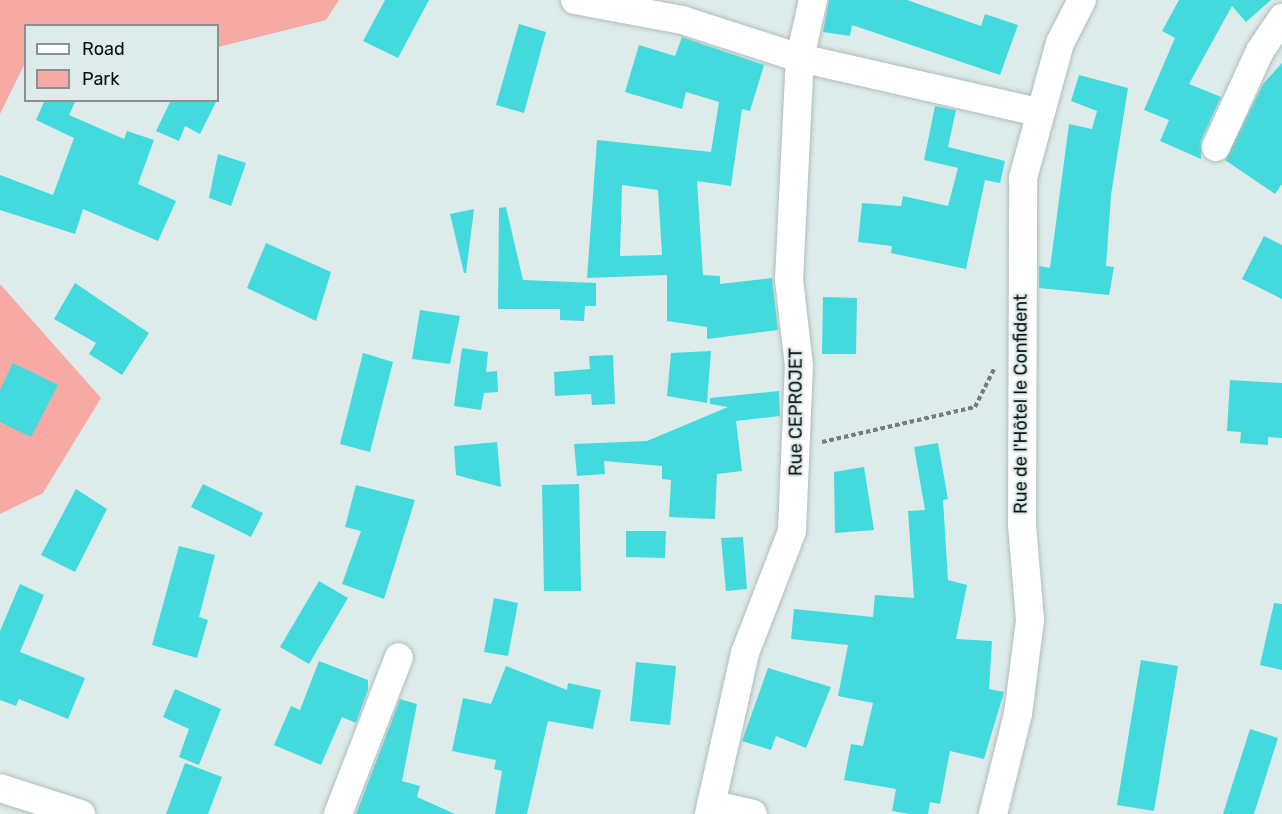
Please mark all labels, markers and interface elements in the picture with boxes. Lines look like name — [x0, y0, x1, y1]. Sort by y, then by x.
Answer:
legend — [24, 24, 219, 102]
text: Road — [82, 38, 125, 60]
text: Park — [82, 68, 119, 90]
street label: Rue de l'Hôtel le Confident — [1010, 294, 1032, 514]
street label: Rue CEPROJET — [785, 348, 807, 476]

